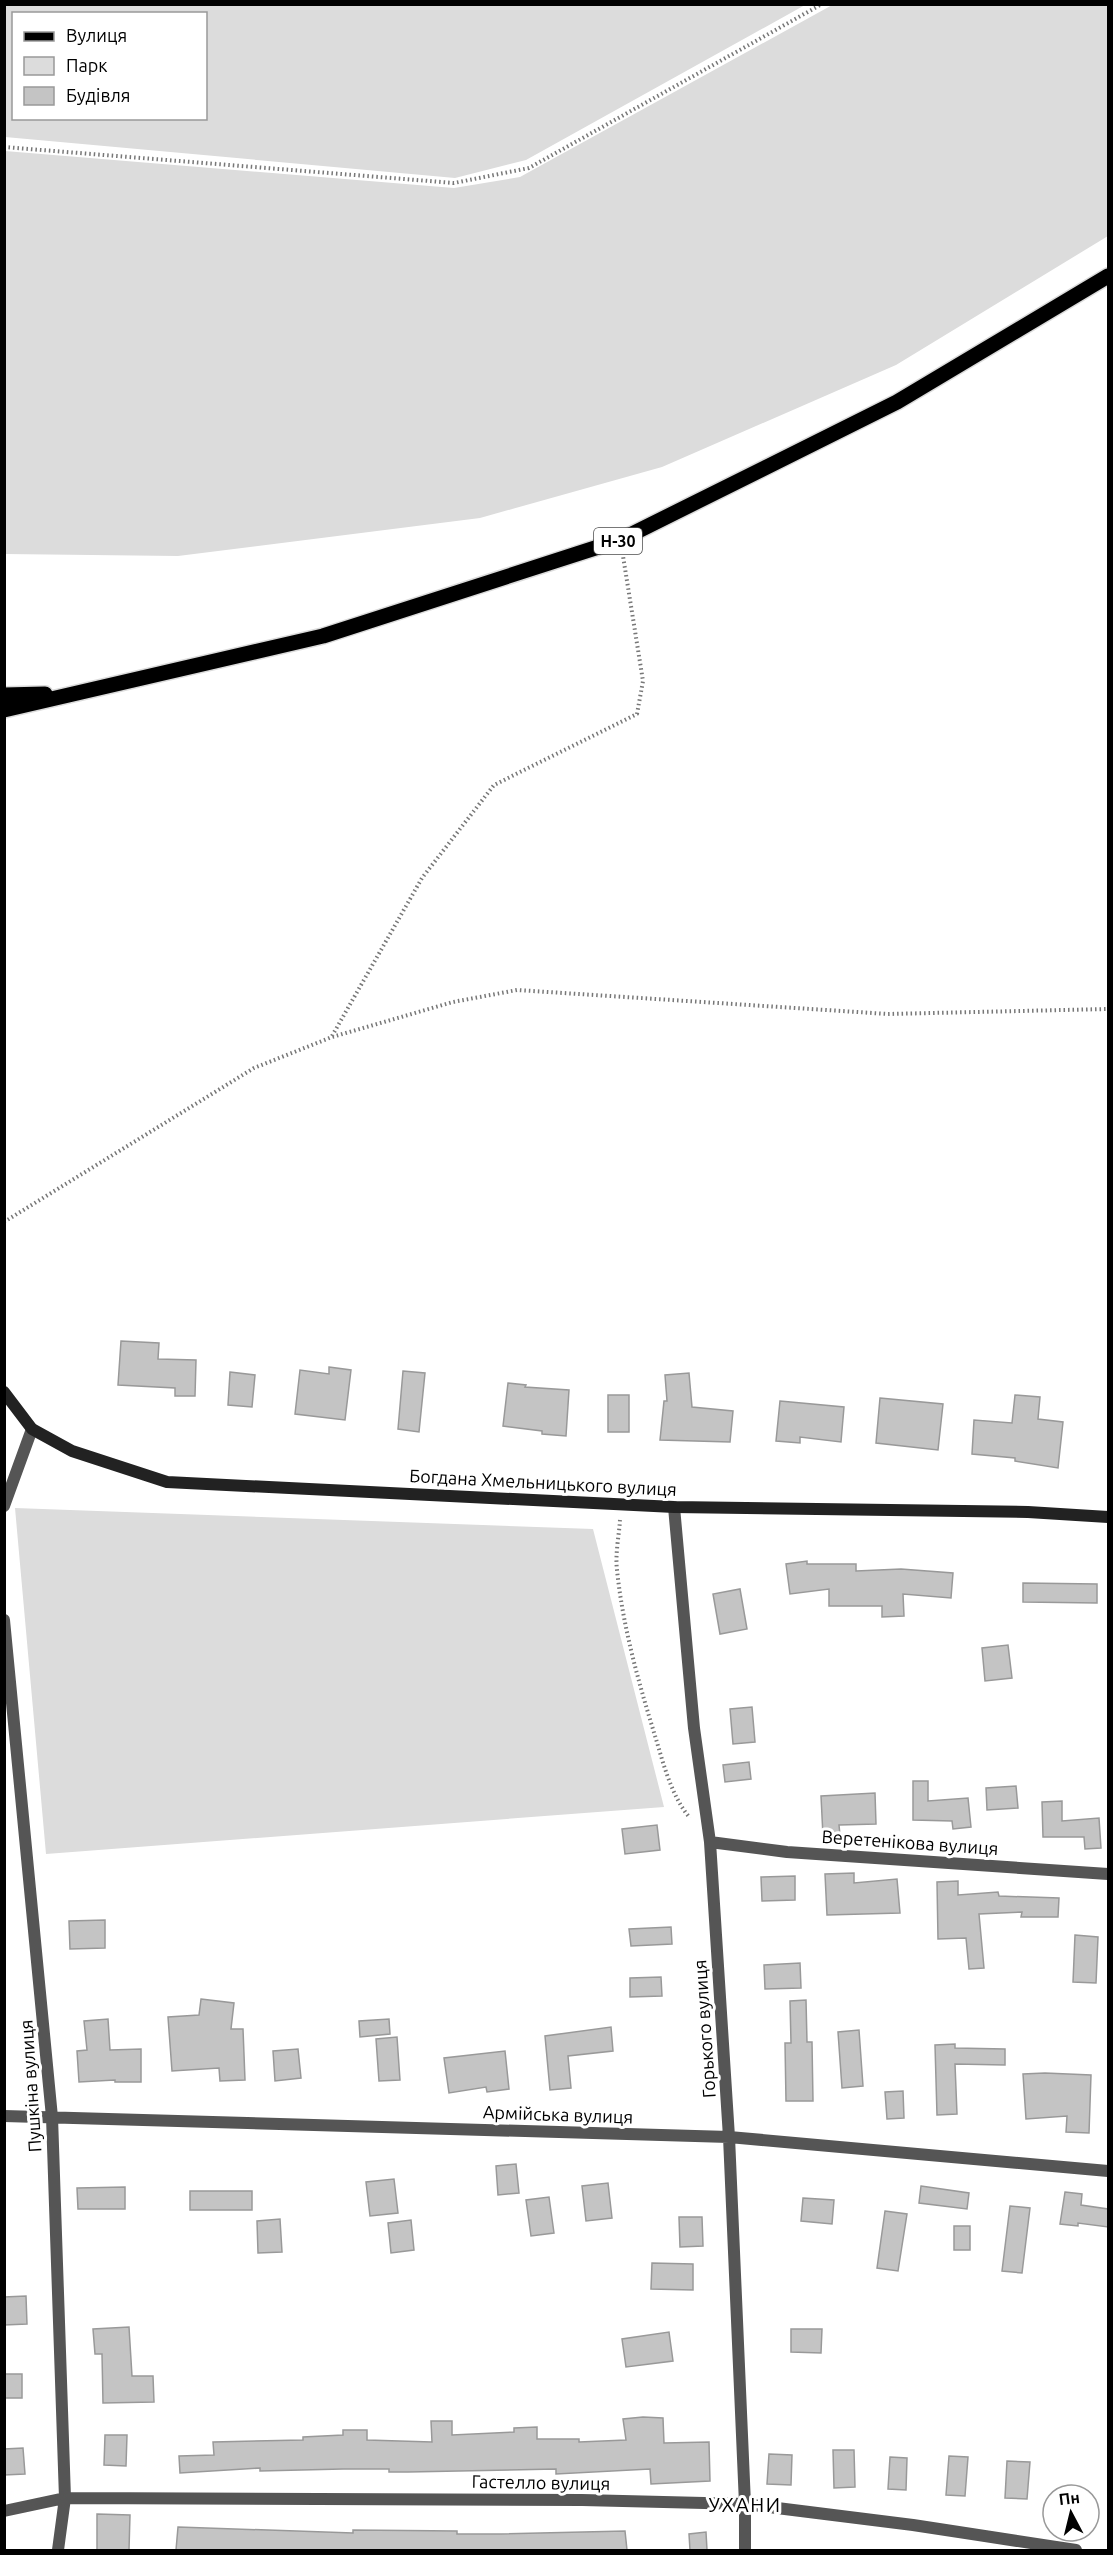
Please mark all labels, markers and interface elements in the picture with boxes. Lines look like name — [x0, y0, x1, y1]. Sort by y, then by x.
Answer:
legend — [12, 12, 207, 120]
text: Вулиця — [66, 25, 127, 45]
text: Парк — [66, 55, 107, 75]
text: Будівля — [66, 85, 131, 105]
road number: Н-30 — [594, 528, 642, 554]
street label: Богдана Хмельницького вулиця — [409, 1465, 677, 1499]
street label: Веретенікова вулиця — [821, 1826, 999, 1858]
street label: Горького вулиця — [689, 1959, 719, 2099]
street label: Пушкіна вулиця — [15, 2019, 45, 2153]
street label: Армійська вулиця — [483, 2101, 633, 2127]
street label: Гастелло вулиця — [472, 2471, 610, 2493]
north arrow — [1041, 2483, 1101, 2543]
text: Пн — [1058, 2488, 1081, 2508]
district label: УХАНИ — [708, 2493, 782, 2516]

